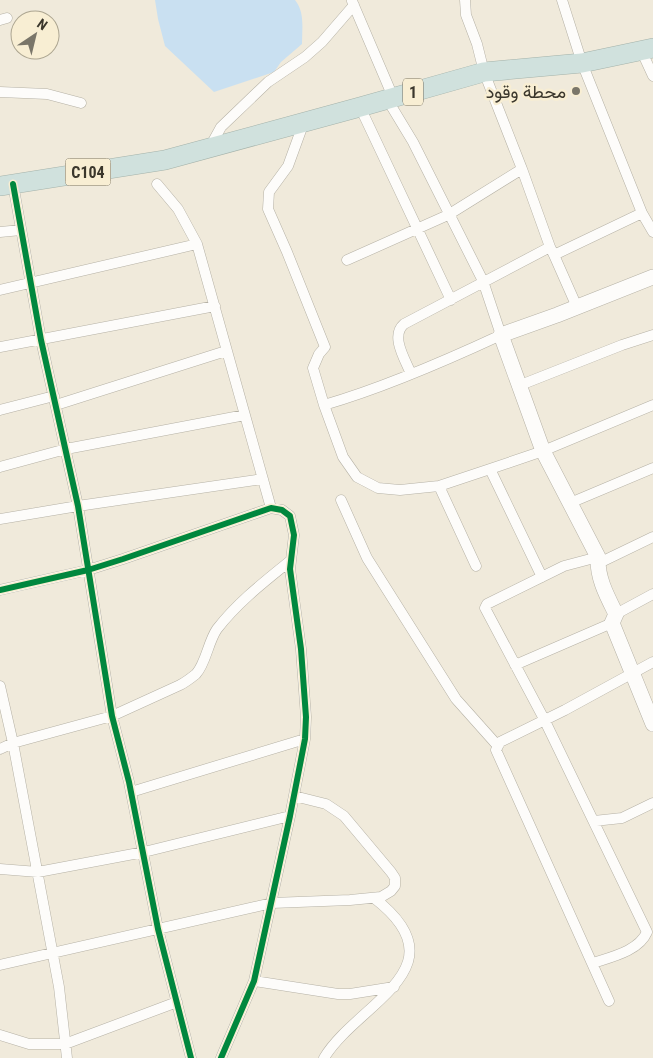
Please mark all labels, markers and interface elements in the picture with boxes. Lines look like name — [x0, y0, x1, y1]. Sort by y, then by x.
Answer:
north arrow — [10, 10, 60, 60]
text: N — [34, 15, 51, 33]
road number: 1 — [403, 78, 423, 105]
place label: محطة وقود — [486, 81, 566, 103]
marker: محطة وقود — [570, 85, 582, 97]
road number: C104 — [66, 158, 110, 186]

